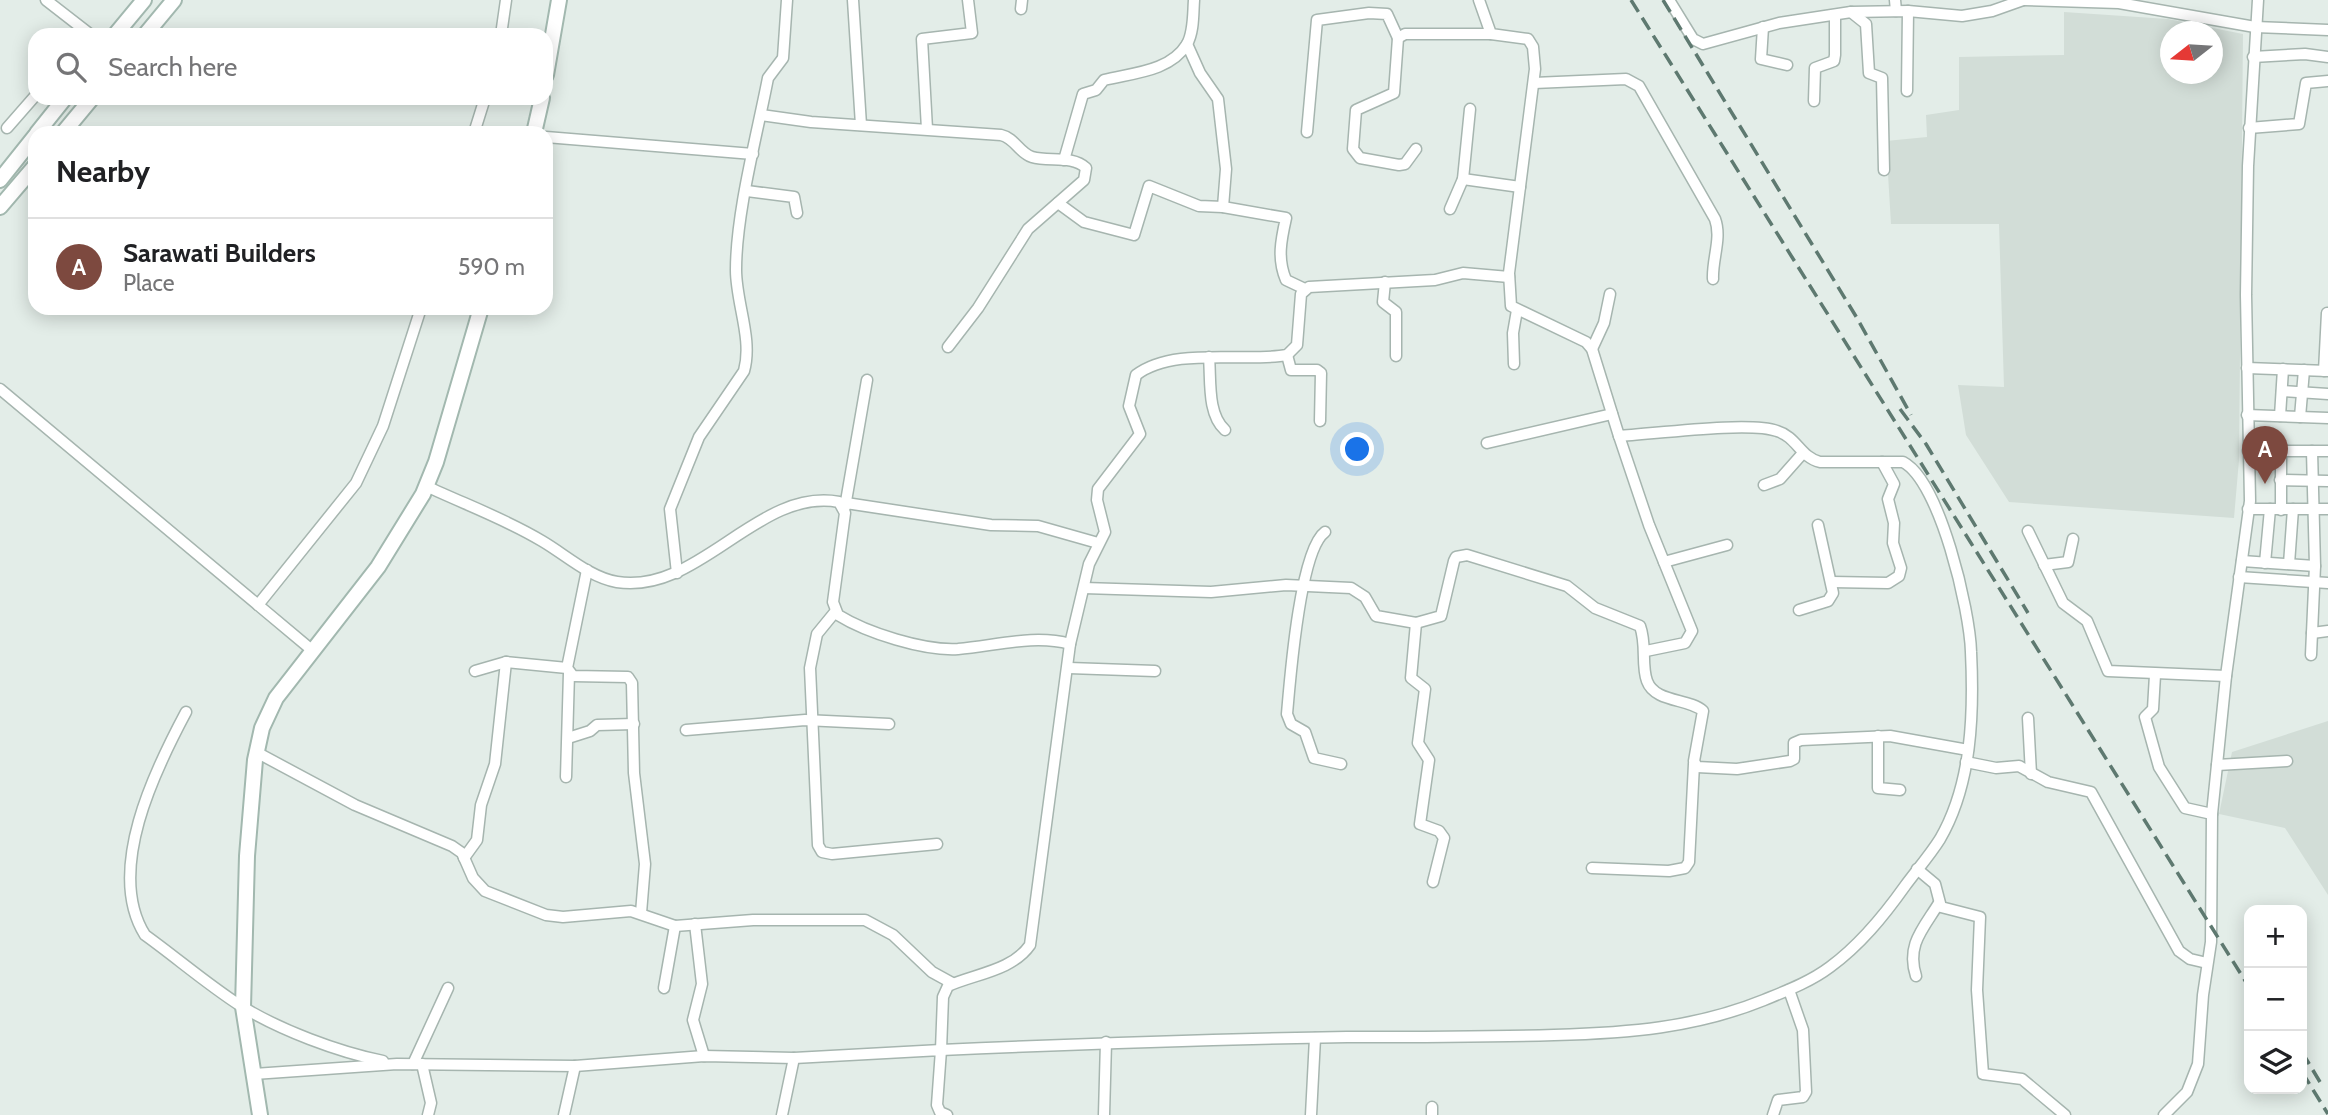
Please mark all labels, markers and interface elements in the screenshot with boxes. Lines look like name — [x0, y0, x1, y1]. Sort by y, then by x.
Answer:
north arrow — [2160, 21, 2223, 84]
search box — [28, 28, 553, 105]
icon: search — [52, 48, 90, 86]
text: Search here — [108, 51, 237, 83]
text: Nearby — [56, 153, 150, 190]
text: Sarawati Builders — [123, 237, 316, 269]
text: A — [72, 253, 86, 281]
text: 590 m — [458, 253, 525, 281]
text: Place — [123, 269, 175, 297]
pin: A — [2242, 426, 2288, 484]
your location — [1340, 432, 1374, 466]
map controls — [2244, 905, 2307, 1094]
button: + — [2244, 905, 2307, 968]
button: − — [2244, 968, 2307, 1031]
button: layers — [2244, 1031, 2307, 1094]

